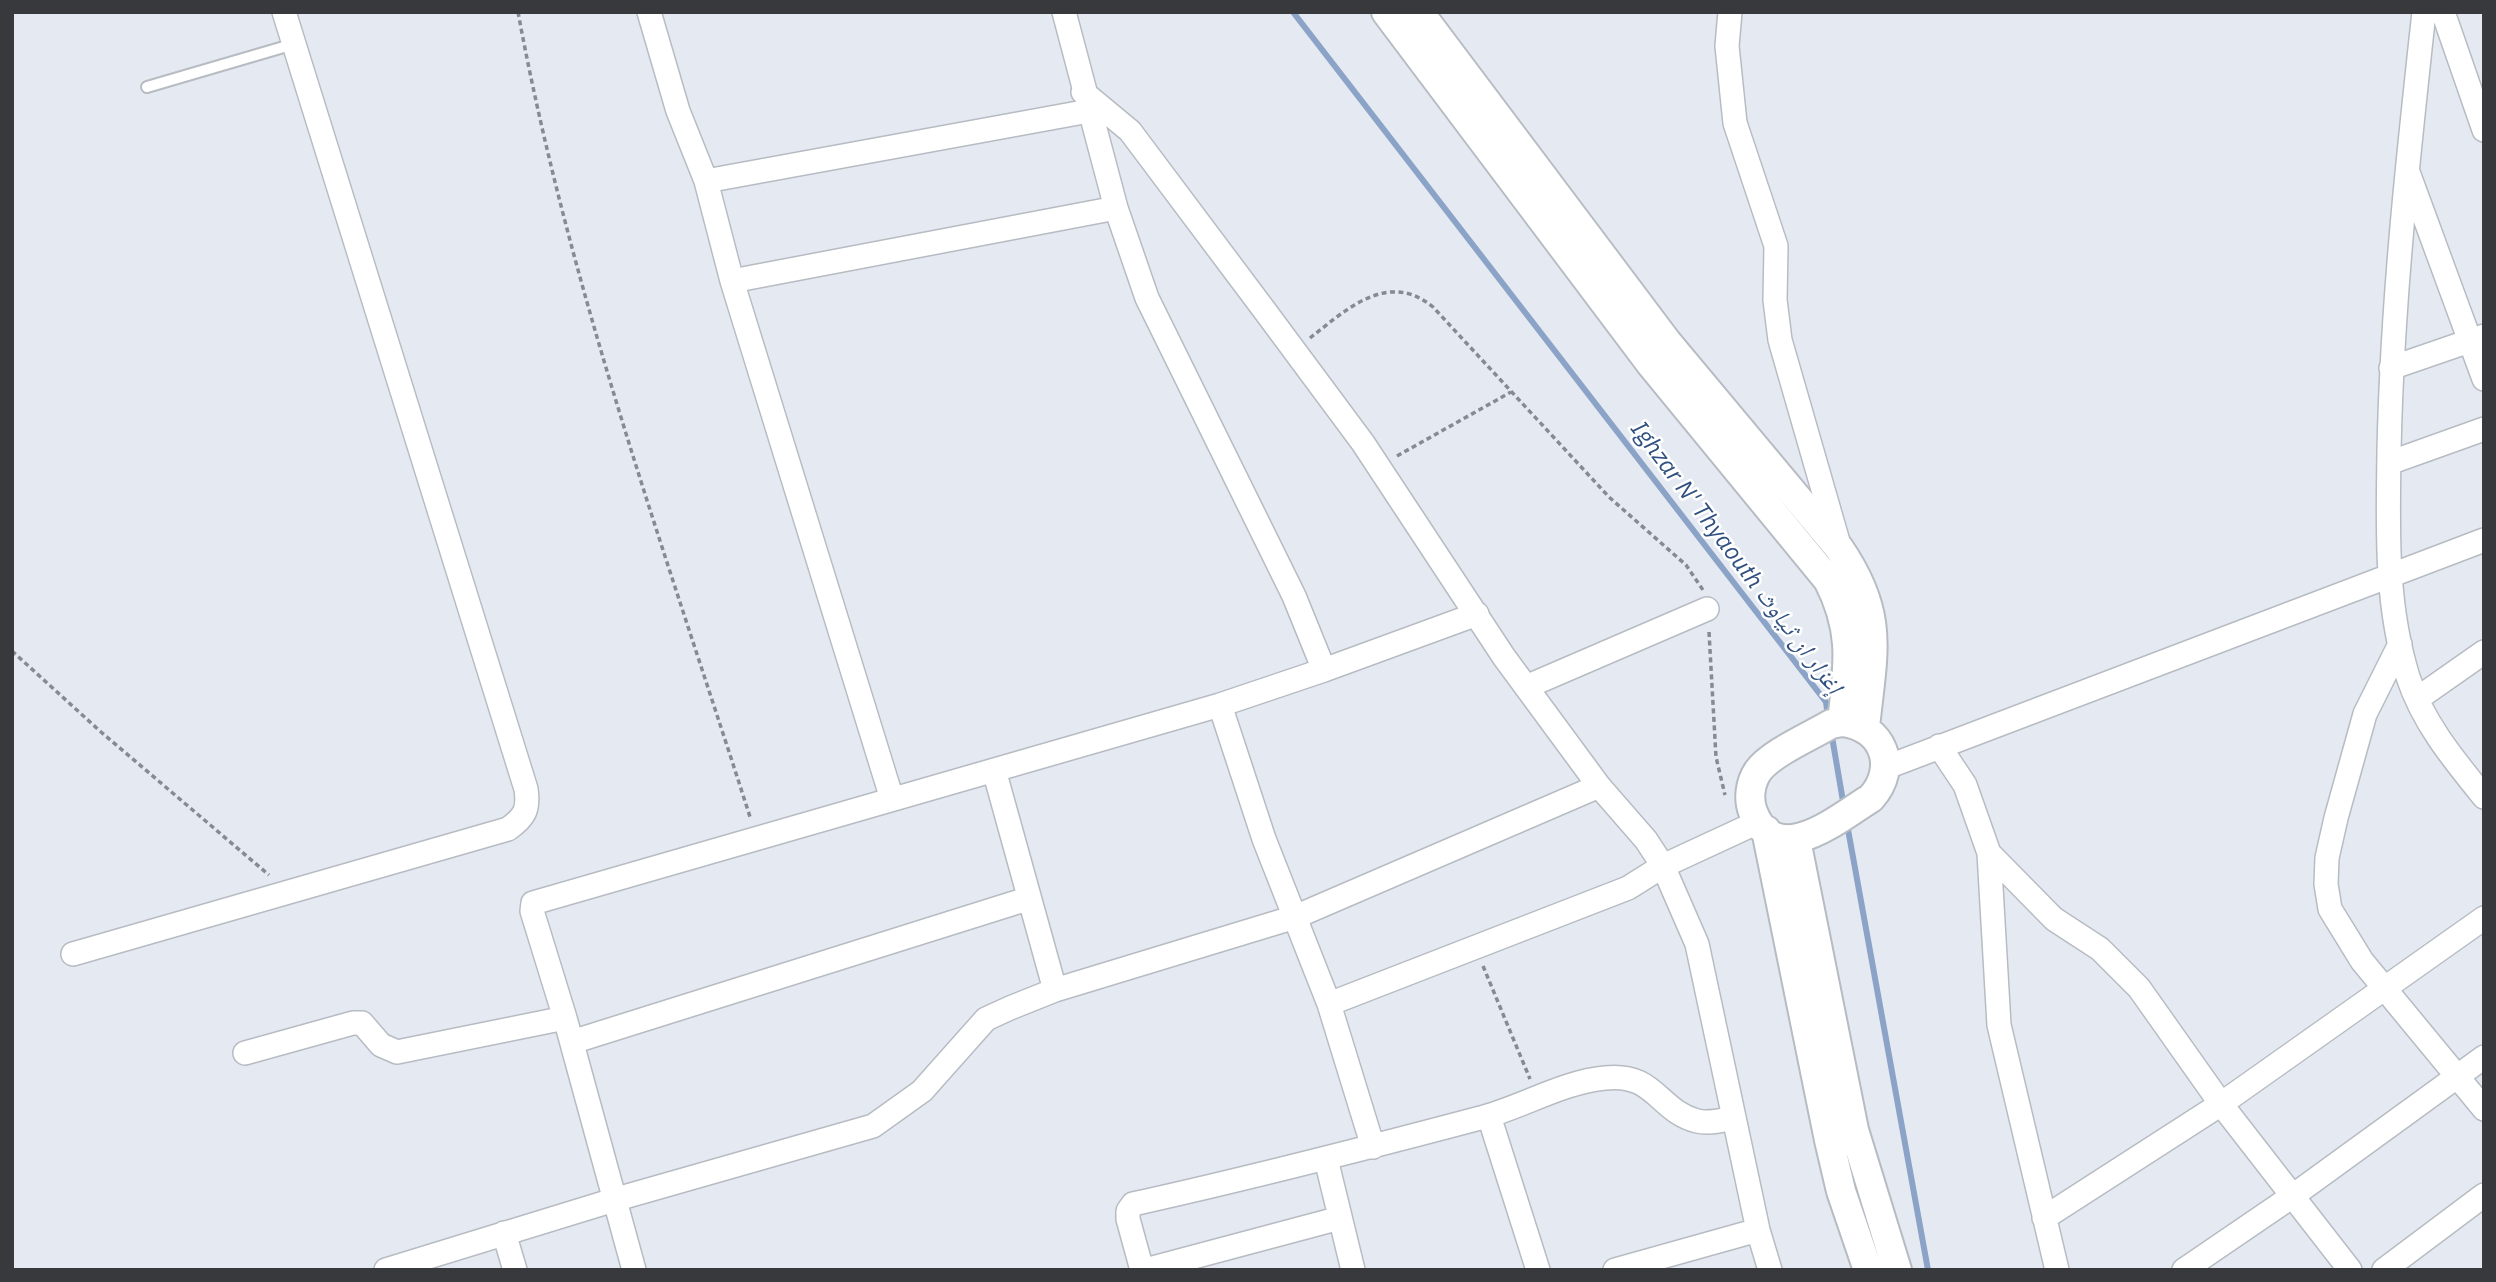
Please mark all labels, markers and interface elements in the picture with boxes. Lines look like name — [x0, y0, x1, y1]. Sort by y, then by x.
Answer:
water label: Ighzar N' Thyaouth إغزار ان ثياوث — [1624, 416, 1848, 700]

